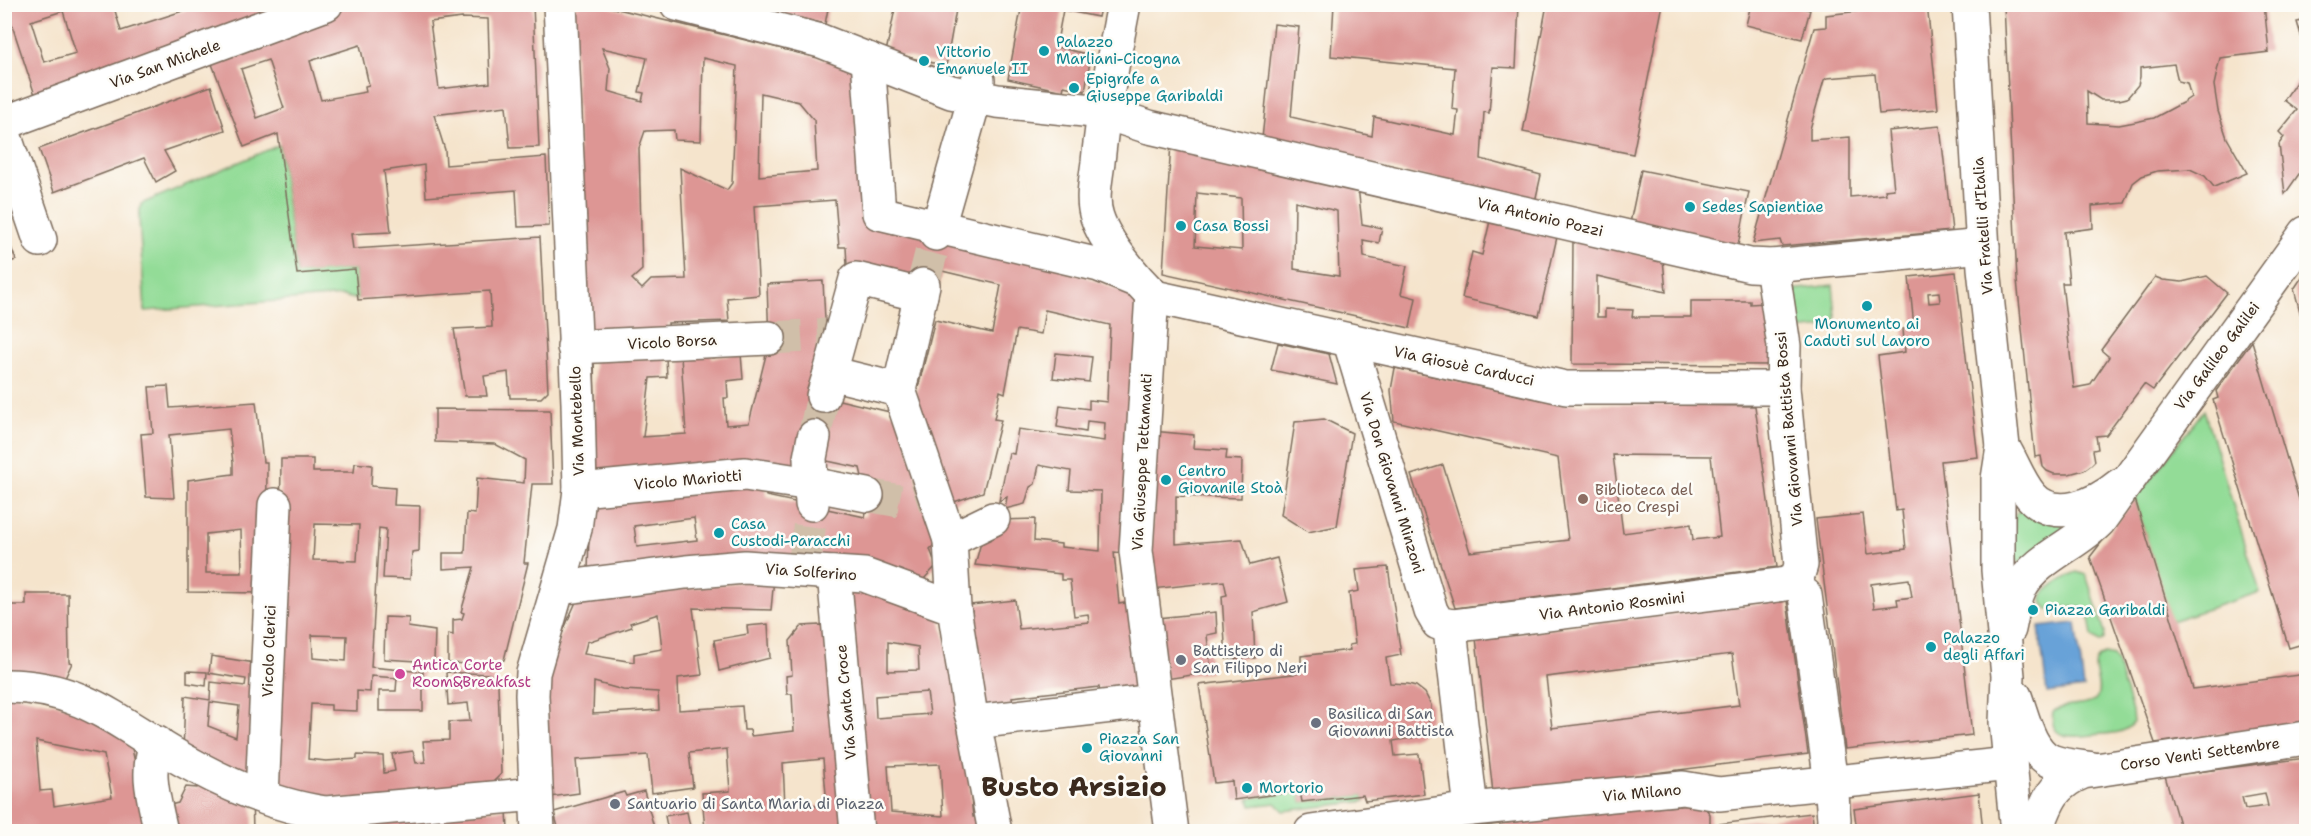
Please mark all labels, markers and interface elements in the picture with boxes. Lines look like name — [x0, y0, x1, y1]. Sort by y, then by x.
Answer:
place label: Palazzo Marliani-Cicogna — [1056, 32, 1181, 69]
street label: Via San Michele — [107, 35, 223, 93]
place label: Vittorio Emanuele II — [936, 42, 1028, 79]
marker: Palazzo Marliani-Cicogna — [1037, 44, 1051, 58]
marker: Vittorio Emanuele II — [917, 54, 931, 68]
place label: Epigrafe a Giuseppe Garibaldi — [1086, 69, 1223, 106]
marker: Epigrafe a Giuseppe Garibaldi — [1067, 81, 1081, 95]
street label: Via Fratelli d'Italia — [1968, 156, 1998, 296]
street label: Via Antonio Pozzi — [1475, 193, 1605, 241]
place label: Sedes Sapientiae — [1702, 197, 1824, 217]
marker: Sedes Sapientiae — [1683, 200, 1697, 214]
place label: Casa Bossi — [1193, 216, 1269, 236]
marker: Casa Bossi — [1174, 219, 1188, 233]
street label: Via Galileo Galilei — [2170, 298, 2264, 414]
marker: Monumento ai Caduti sul Lavoro — [1860, 299, 1874, 313]
place label: Monumento ai Caduti sul Lavoro — [1804, 314, 1930, 351]
street label: Vicolo Borsa — [627, 330, 718, 354]
street label: Via Giovanni Battista Bossi — [1771, 331, 1807, 527]
street label: Via Giosuè Carducci — [1392, 341, 1536, 391]
street label: Via Montebello — [565, 365, 589, 477]
street label: Via Giuseppe Tettamanti — [1127, 373, 1157, 551]
street label: Via Don Giovanni Minzoni — [1355, 390, 1429, 576]
place label: Centro Giovanile Stoà — [1178, 461, 1284, 498]
street label: Vicolo Mariotti — [633, 465, 743, 495]
marker: Centro Giovanile Stoà — [1159, 473, 1173, 487]
place label: Biblioteca del Liceo Crespi — [1595, 480, 1693, 517]
marker: Biblioteca del Liceo Crespi — [1576, 492, 1590, 506]
place label: Casa Custodi-Paracchi — [731, 514, 850, 551]
marker: Casa Custodi-Paracchi — [712, 526, 726, 540]
street label: Via Solferino — [764, 559, 858, 585]
street label: Via Antonio Rosmini — [1538, 587, 1686, 625]
place label: Piazza Garibaldi — [2045, 600, 2166, 620]
marker: Piazza Garibaldi — [2026, 603, 2040, 617]
street label: Vicolo Clerici — [257, 604, 281, 698]
place label: Palazzo degli Affari — [1943, 628, 2025, 665]
marker: Palazzo degli Affari — [1924, 640, 1938, 654]
place label: Battistero di San Filippo Neri — [1193, 641, 1307, 678]
street label: Via Santa Croce — [831, 644, 861, 760]
marker: Battistero di San Filippo Neri — [1174, 653, 1188, 667]
place label: Antica Corte Room&Breakfast — [412, 655, 531, 692]
marker: Antica Corte Room&Breakfast — [393, 667, 407, 681]
place label: Basilica di San Giovanni Battista — [1328, 704, 1454, 741]
marker: Basilica di San Giovanni Battista — [1309, 716, 1323, 730]
place label: Piazza San Giovanni — [1099, 729, 1179, 766]
street label: Corso Venti Settembre — [2119, 733, 2281, 775]
marker: Piazza San Giovanni — [1080, 741, 1094, 755]
district label: Busto Arsizio — [981, 768, 1167, 805]
place label: Mortorio — [1259, 778, 1324, 798]
street label: Via Milano — [1602, 780, 1682, 806]
marker: Mortorio — [1240, 781, 1254, 795]
place label: Santuario di Santa Maria di Piazza — [627, 794, 884, 814]
marker: Santuario di Santa Maria di Piazza — [608, 797, 622, 811]

